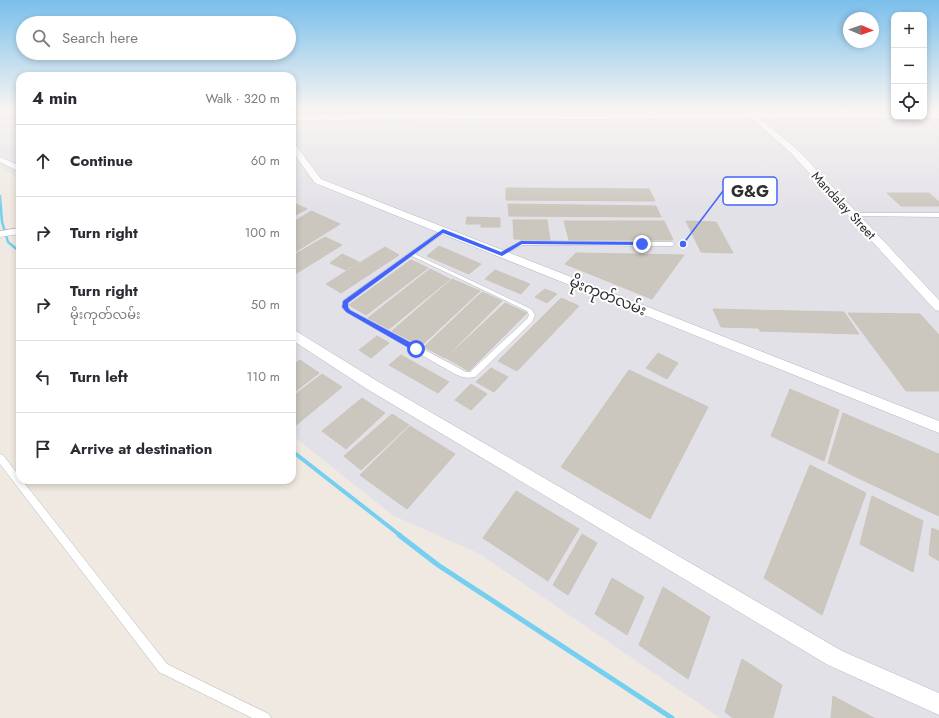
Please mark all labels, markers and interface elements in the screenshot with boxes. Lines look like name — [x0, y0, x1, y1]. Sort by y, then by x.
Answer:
north arrow — [843, 12, 879, 48]
map controls — [891, 12, 927, 120]
button: + — [891, 12, 927, 48]
search box — [16, 16, 296, 60]
icon: search — [30, 27, 52, 49]
text: Search here — [62, 27, 138, 49]
button: − — [891, 48, 927, 84]
button: locate — [891, 84, 927, 120]
text: 4 min — [32, 86, 77, 110]
text: Walk · 320 m — [205, 89, 280, 108]
icon: ahead — [32, 150, 54, 172]
text: Continue — [70, 150, 133, 172]
text: 60 m — [251, 151, 280, 170]
street label: Mandalay Street — [807, 167, 881, 244]
callout: G&G — [723, 177, 777, 205]
text: G&G — [731, 180, 769, 203]
icon: right — [32, 222, 54, 244]
text: Turn right — [70, 222, 138, 244]
text: 100 m — [245, 223, 280, 242]
route end — [633, 235, 651, 253]
street label: မိုးကုတ်လမ်း — [566, 271, 650, 322]
text: Turn right — [70, 280, 138, 302]
icon: right — [32, 294, 54, 316]
text: 50 m — [251, 295, 280, 314]
text: မိုးကုတ်လမ်း — [70, 305, 140, 324]
route start — [407, 340, 425, 358]
icon: left — [32, 366, 54, 388]
text: Turn left — [70, 366, 128, 388]
text: 110 m — [246, 367, 280, 386]
icon: arrive — [32, 438, 54, 460]
text: Arrive at destination — [70, 438, 212, 460]

